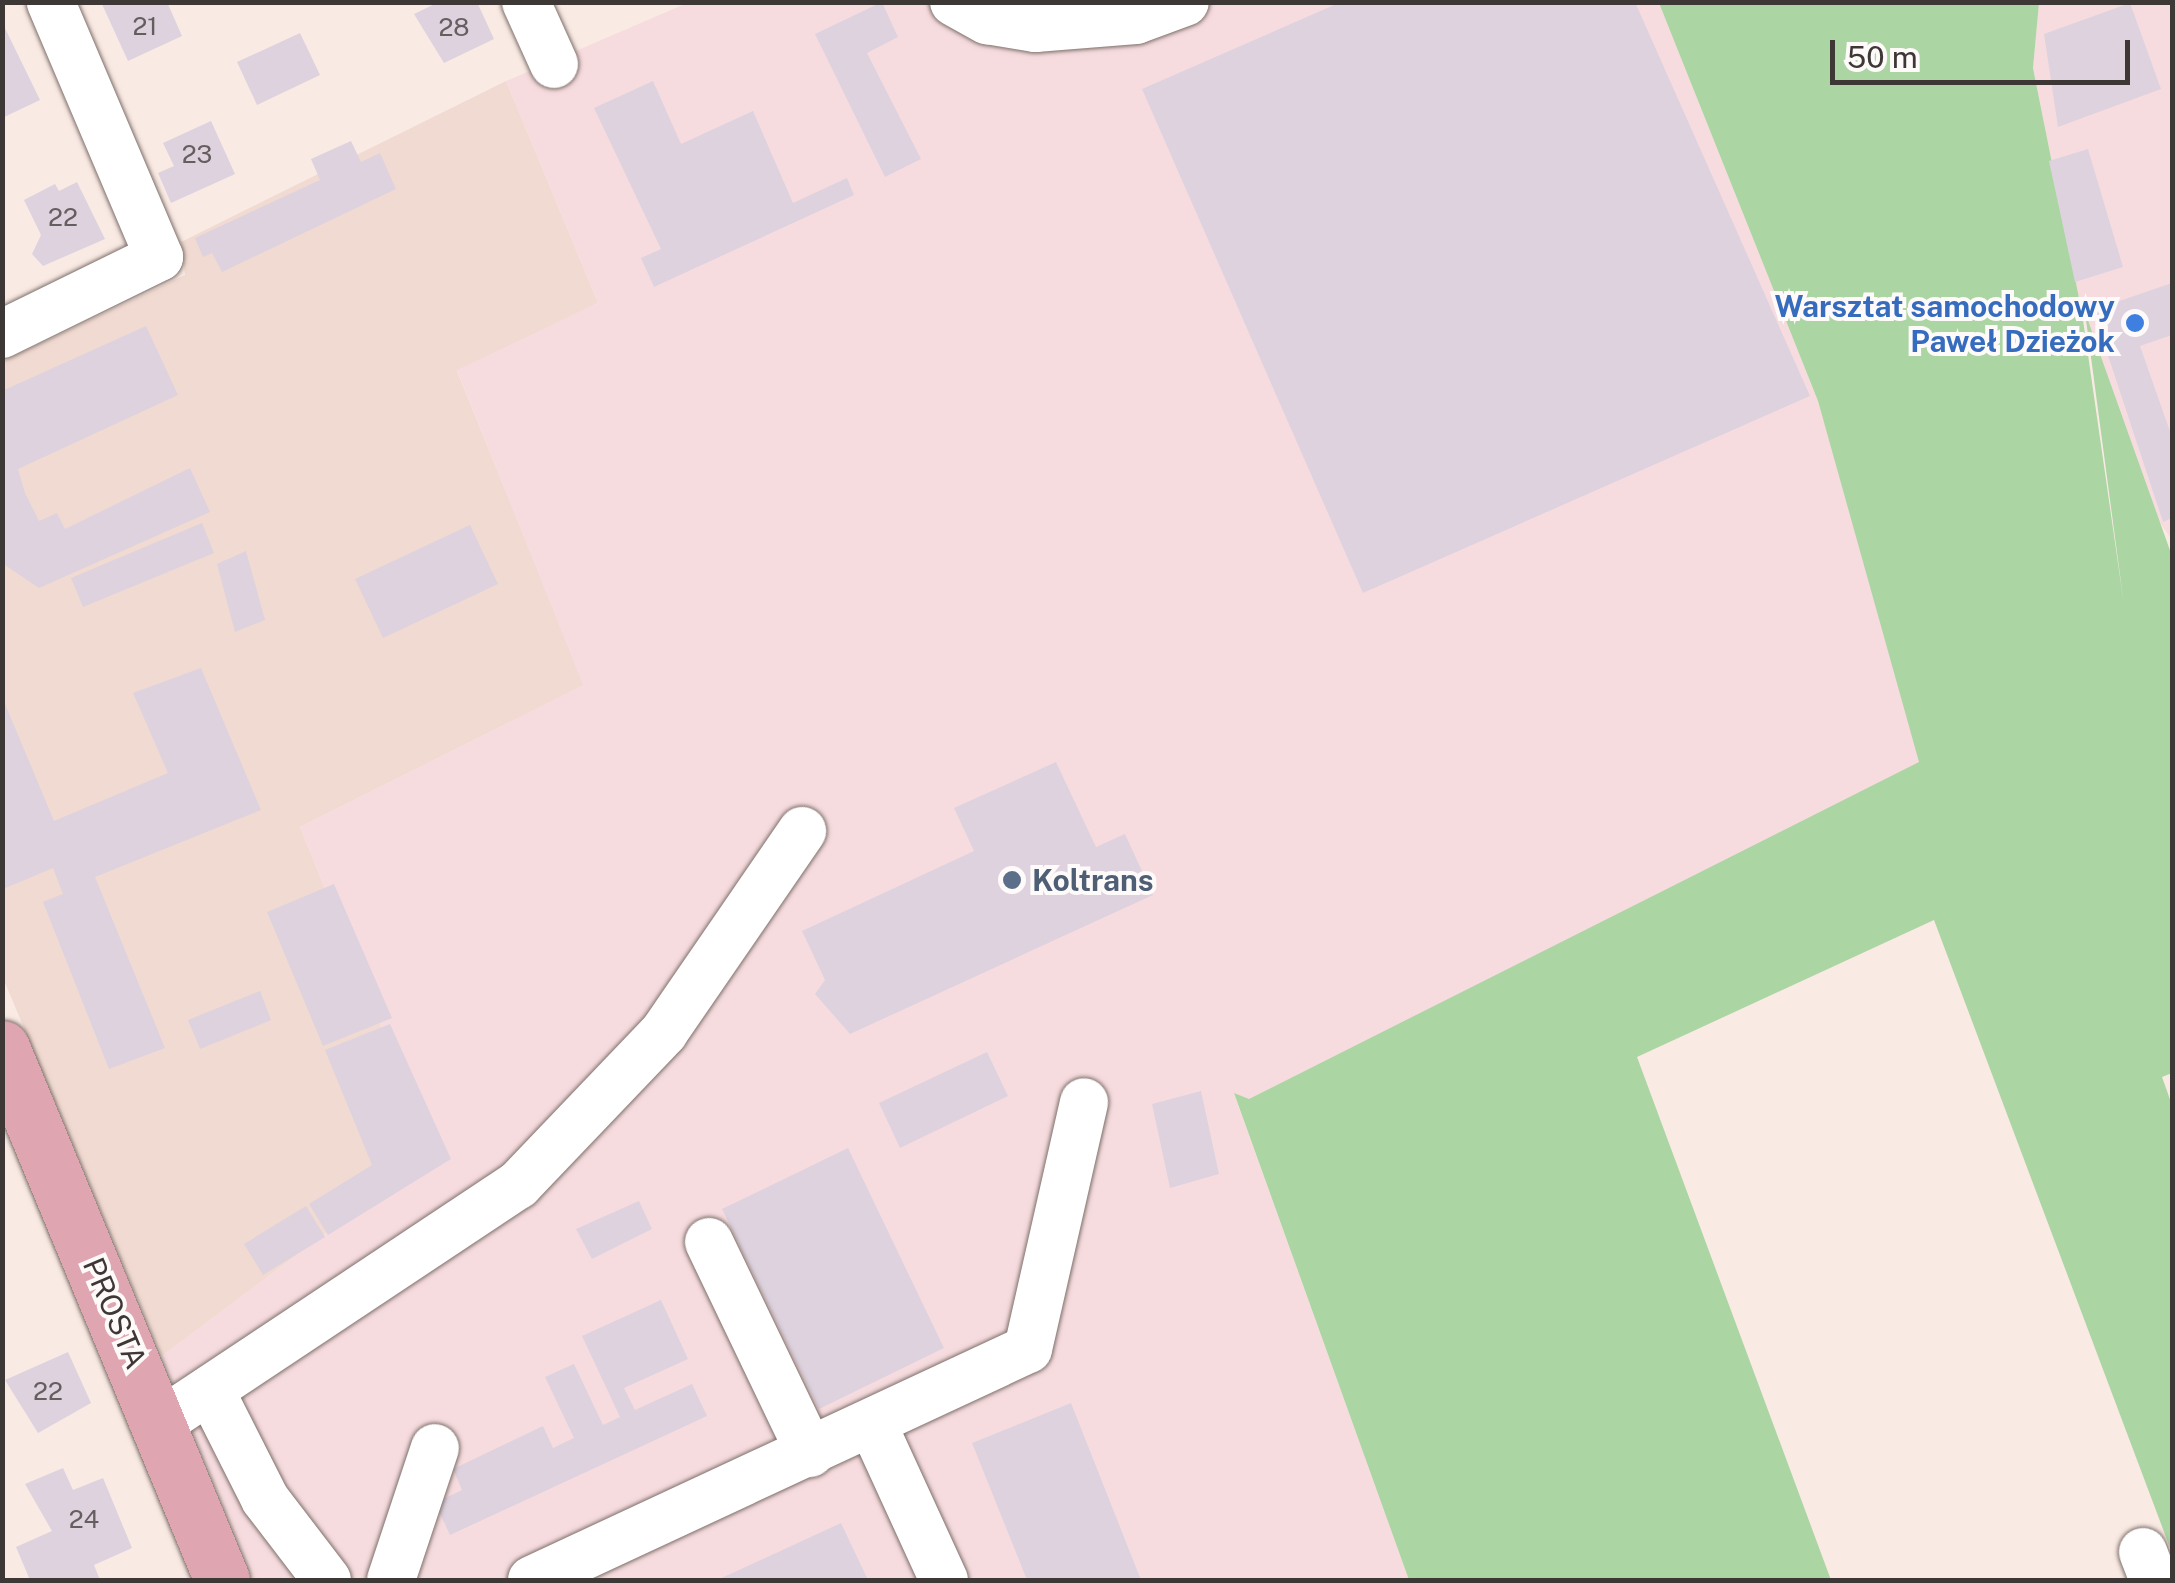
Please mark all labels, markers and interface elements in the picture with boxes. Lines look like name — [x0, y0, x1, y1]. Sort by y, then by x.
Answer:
house number: 21 — [132, 11, 158, 41]
house number: 28 — [438, 12, 470, 42]
scale bar — [1835, 20, 2135, 82]
text: 50 m — [1847, 39, 1918, 75]
house number: 23 — [182, 139, 212, 169]
house number: 22 — [48, 202, 78, 232]
place label: Warsztat samochodowy Paweł Dzieżok — [1775, 288, 2115, 358]
marker: Warsztat samochodowy Paweł Dzieżok — [2124, 312, 2146, 334]
place label: Koltrans — [1032, 862, 1154, 898]
marker: Koltrans — [1001, 869, 1023, 891]
street label: PROSTA — [76, 1252, 154, 1374]
house number: 22 — [33, 1376, 63, 1406]
house number: 24 — [69, 1504, 99, 1534]

